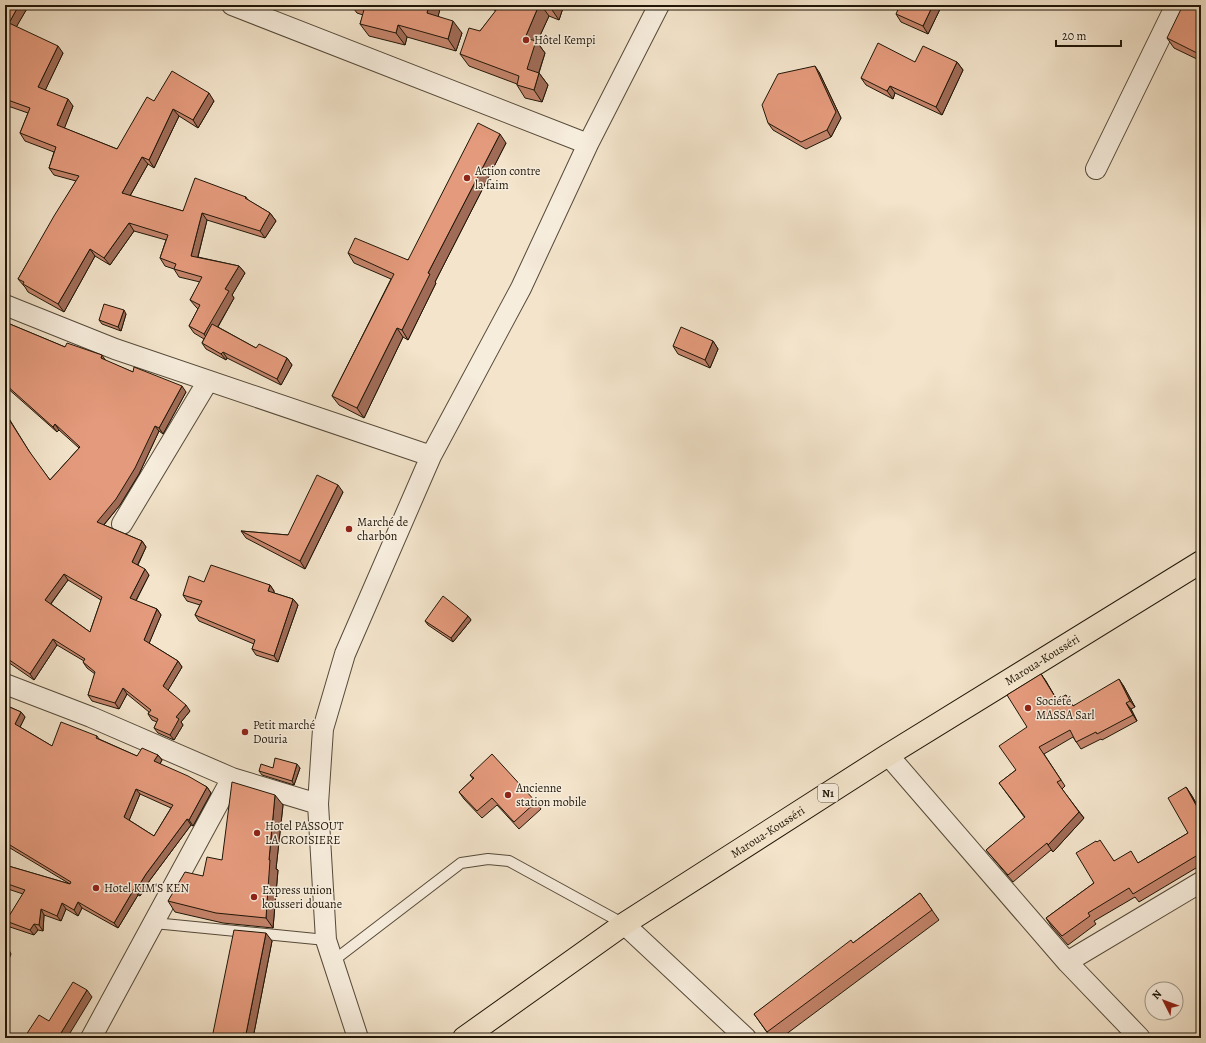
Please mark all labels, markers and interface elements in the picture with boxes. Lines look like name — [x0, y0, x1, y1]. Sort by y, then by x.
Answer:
scale bar — [1056, 22, 1121, 48]
text: 20 m — [1062, 28, 1086, 44]
place label: Hôtel Kempi — [534, 32, 596, 48]
marker: Hôtel Kempi — [521, 35, 531, 45]
place label: Action contre la faim — [474, 163, 540, 193]
marker: Action contre la faim — [462, 173, 472, 183]
place label: Marché de charbon — [357, 514, 408, 544]
marker: Marché de charbon — [344, 524, 354, 534]
street label: Maroua-Kousséri — [1002, 631, 1083, 689]
place label: Société MASSA Sarl — [1036, 693, 1095, 723]
marker: Société MASSA Sarl — [1023, 703, 1033, 713]
place label: Petit marché Douria — [253, 717, 315, 747]
marker: Petit marché Douria — [240, 727, 250, 737]
place label: Ancienne station mobile — [515, 780, 586, 810]
road number: N1 — [818, 784, 838, 802]
marker: Ancienne station mobile — [503, 790, 513, 800]
street label: Maroua-Kousséri — [727, 802, 808, 862]
place label: Hotel PASSOUT LA CROISIERE — [265, 818, 344, 848]
marker: Hotel PASSOUT LA CROISIERE — [252, 828, 262, 838]
place label: Hotel KIM'S KEN — [104, 880, 189, 896]
place label: Express union kousseri douane — [262, 882, 342, 912]
marker: Hotel KIM'S KEN — [91, 883, 101, 893]
marker: Express union kousseri douane — [249, 892, 259, 902]
north arrow — [1144, 981, 1184, 1021]
text: N — [1149, 987, 1165, 1003]

